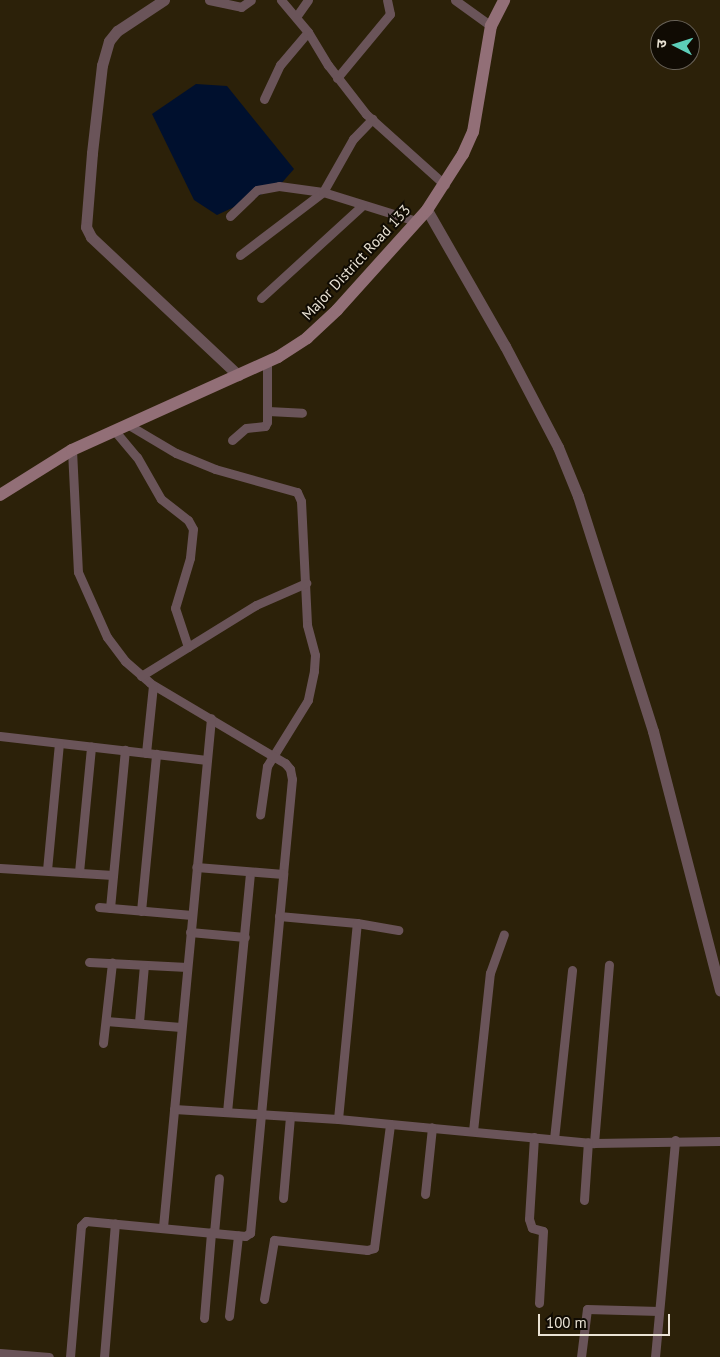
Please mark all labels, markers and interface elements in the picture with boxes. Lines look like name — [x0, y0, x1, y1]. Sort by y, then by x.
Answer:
north arrow — [650, 20, 700, 70]
text: उ — [652, 39, 670, 49]
street label: Major District Road 133 — [298, 201, 414, 323]
scale bar — [540, 1304, 672, 1336]
text: 100 m — [546, 1313, 587, 1332]

